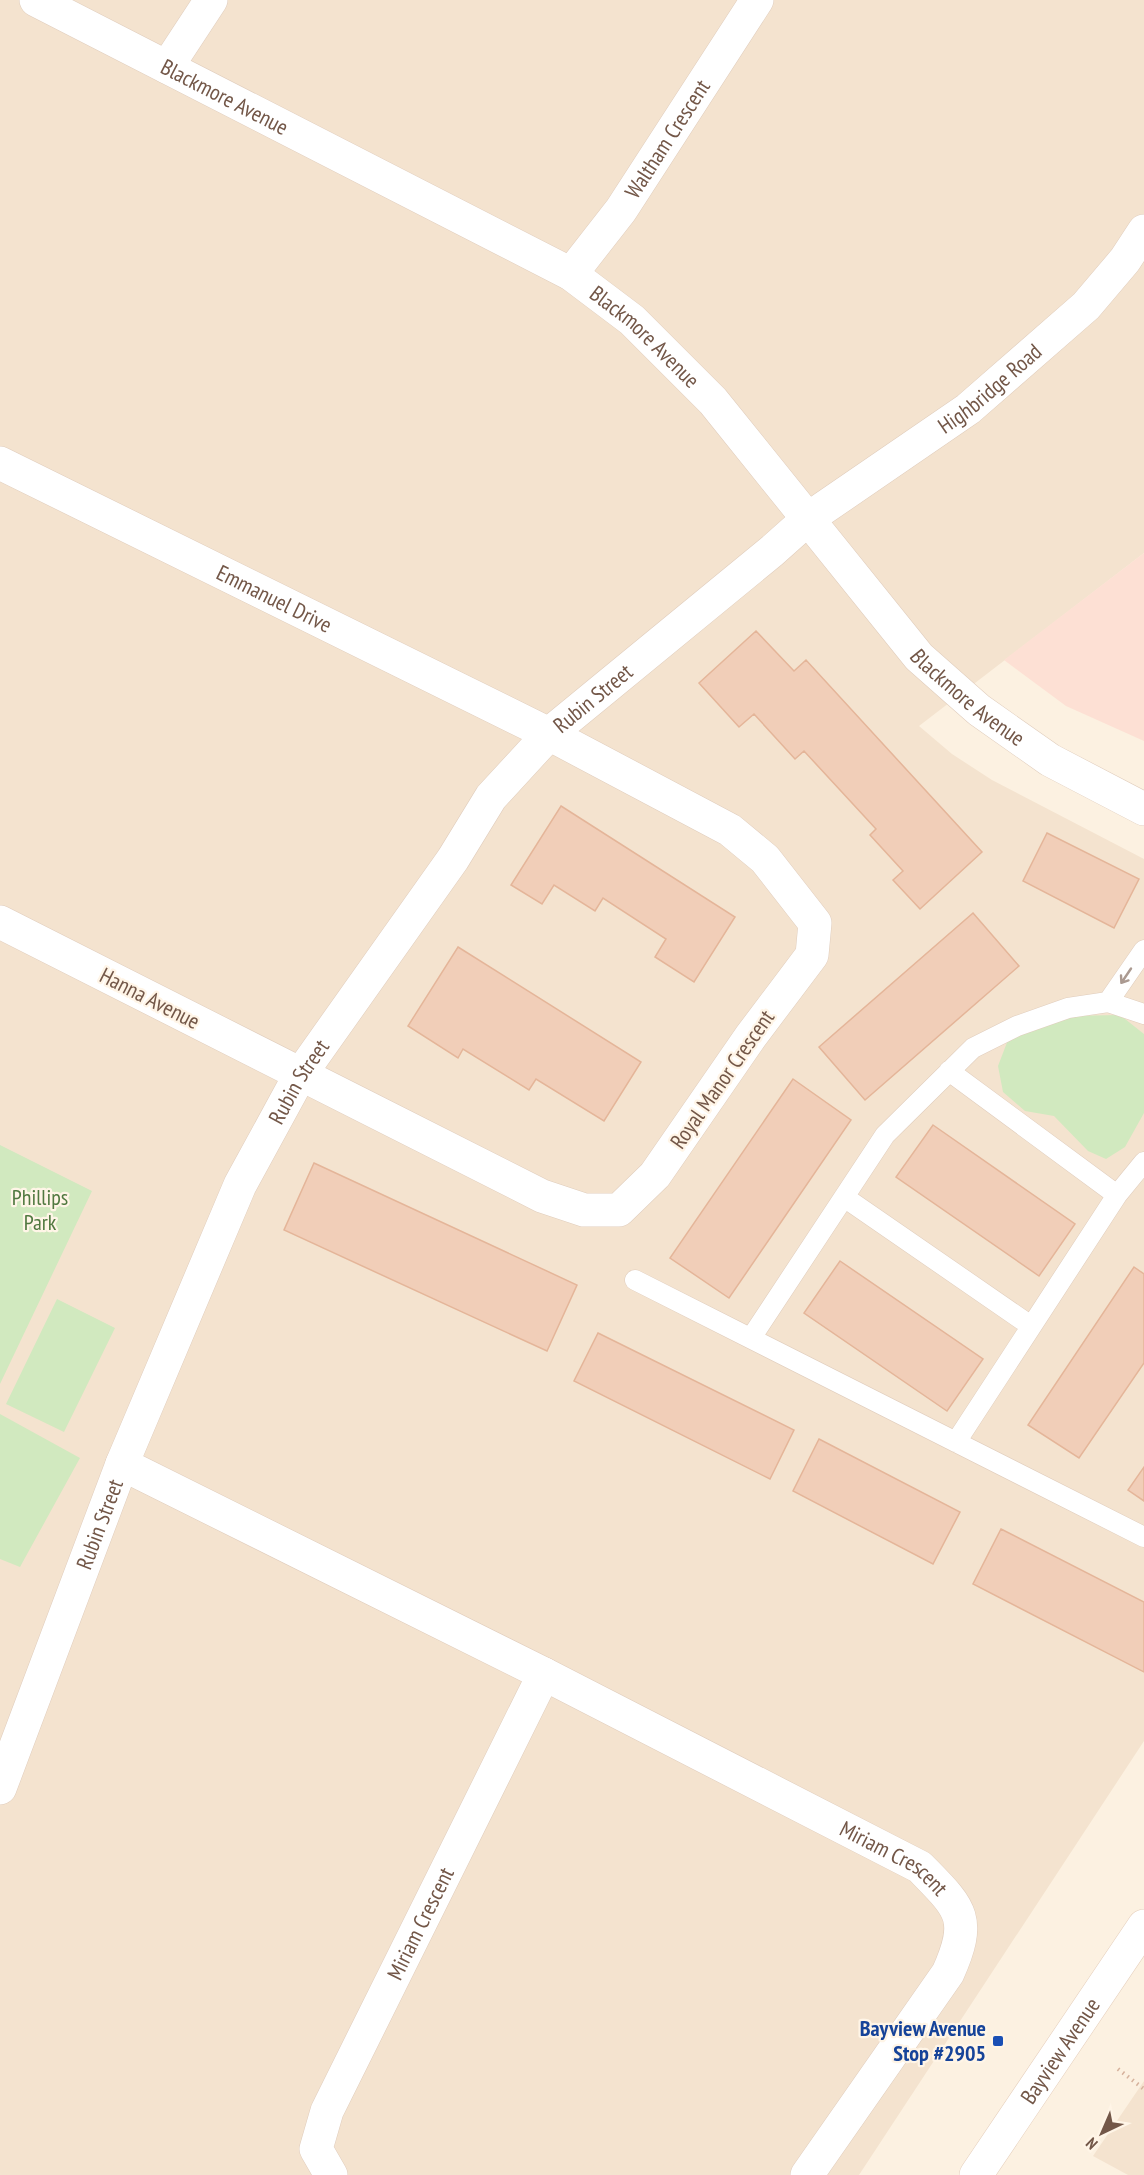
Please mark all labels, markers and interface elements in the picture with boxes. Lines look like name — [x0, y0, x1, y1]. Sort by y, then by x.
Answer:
street label: Blackmore Avenue — [156, 52, 293, 141]
street label: Waltham Crescent — [618, 74, 716, 204]
street label: Blackmore Avenue — [584, 279, 706, 394]
street label: Highbridge Road — [932, 337, 1047, 440]
street label: Emmanuel Drive — [212, 558, 337, 639]
street label: Blackmore Avenue — [904, 643, 1030, 752]
street label: Rubin Street — [547, 657, 638, 739]
street label: Hanna Avenue — [95, 961, 205, 1035]
one-way arrow — [1120, 967, 1132, 984]
street label: Royal Manor Crescent — [664, 1004, 780, 1154]
street label: Rubin Street — [262, 1034, 335, 1129]
park label: Phillips Park — [12, 1183, 68, 1236]
street label: Rubin Street — [70, 1475, 129, 1573]
street label: Miriam Crescent — [835, 1814, 954, 1901]
street label: Miriam Crescent — [380, 1863, 460, 1984]
street label: Bayview Avenue — [1014, 1992, 1106, 2109]
place label: Bayview Avenue Stop #2905 — [860, 2014, 986, 2067]
marker: Bayview Avenue Stop #2905 — [991, 2034, 1005, 2048]
north arrow — [1072, 2103, 1132, 2163]
text: N — [1082, 2134, 1102, 2154]

